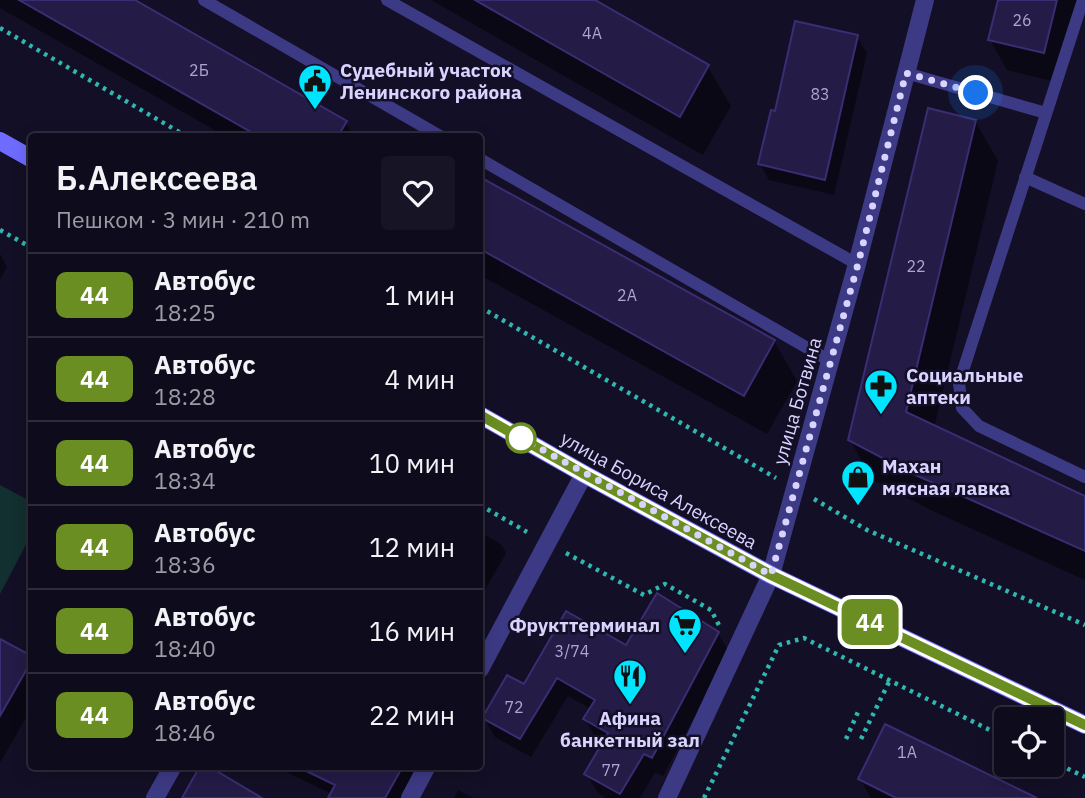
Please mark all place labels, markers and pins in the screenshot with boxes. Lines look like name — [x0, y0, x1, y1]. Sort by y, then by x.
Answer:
place label: Судебный участок Ленинского района — [340, 58, 522, 104]
public building icon: Судебный участок Ленинского района — [296, 62, 334, 111]
place label: Социальные аптеки — [906, 363, 1023, 409]
pharmacy icon: Социальные аптеки — [862, 367, 900, 416]
unlabelled marker — [506, 423, 536, 453]
place label: Махан мясная лавка — [882, 454, 1010, 500]
shop icon: Махан мясная лавка — [839, 458, 877, 507]
supermarket icon: Фрукттерминал — [666, 606, 704, 655]
place label: Фрукттерминал — [509, 613, 660, 637]
restaurant icon: Афина банкетный зал — [611, 657, 649, 706]
place label: Афина банкетный зал — [560, 706, 700, 752]

